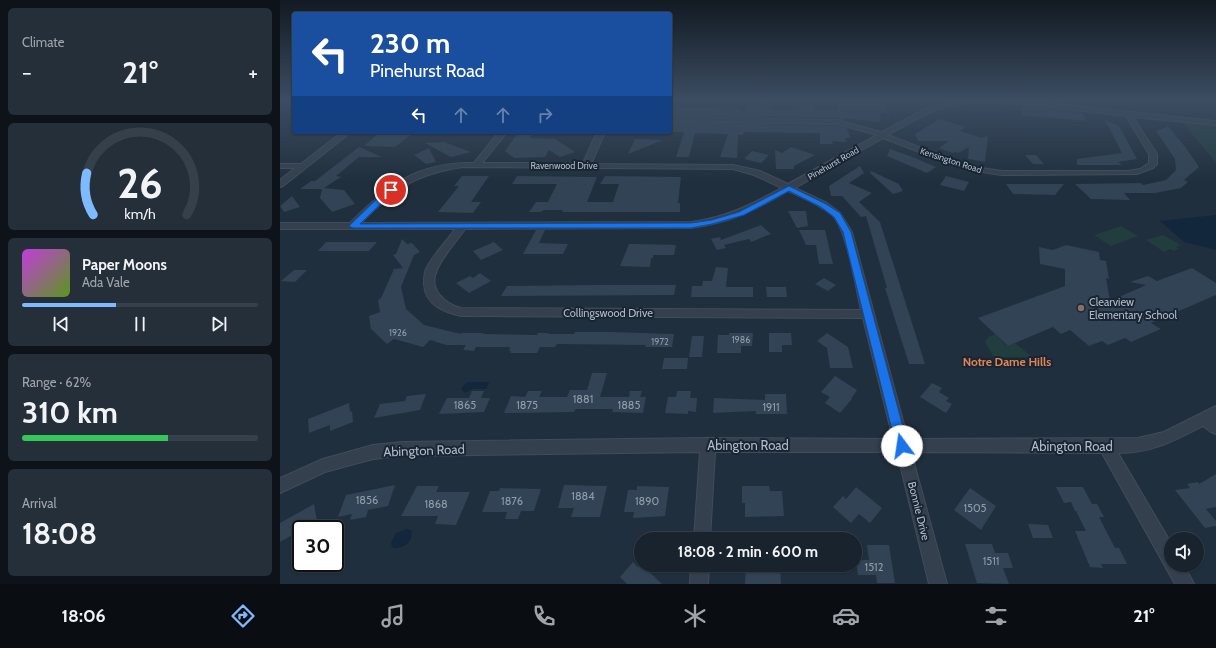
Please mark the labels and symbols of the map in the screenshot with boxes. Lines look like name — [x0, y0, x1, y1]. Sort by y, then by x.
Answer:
street label: Pinehurst Road — [805, 144, 861, 182]
street label: Kensington Road — [919, 145, 983, 175]
street label: Ravenwood Drive — [530, 160, 598, 171]
pin — [374, 173, 408, 207]
place label: Clearview Elementary School — [1089, 295, 1178, 322]
marker: Clearview Elementary School — [1076, 303, 1086, 313]
street label: Collingswood Drive — [563, 306, 653, 320]
house number: 1926 — [389, 327, 407, 338]
house number: 1986 — [732, 334, 750, 345]
house number: 1972 — [651, 336, 669, 347]
district label: Notre Dame Hills — [963, 354, 1051, 369]
house number: 1881 — [573, 392, 593, 406]
house number: 1865 — [454, 398, 476, 412]
house number: 1875 — [516, 398, 538, 412]
house number: 1885 — [618, 398, 640, 412]
house number: 1911 — [762, 400, 780, 414]
position arrow — [881, 425, 923, 467]
street label: Abington Road — [707, 437, 789, 453]
street label: Abington Road — [1031, 438, 1113, 454]
street label: Abington Road — [383, 441, 465, 459]
street label: Bonnie Drive — [905, 480, 933, 542]
house number: 1884 — [571, 489, 595, 503]
house number: 1856 — [356, 493, 378, 507]
house number: 1876 — [501, 494, 523, 508]
house number: 1890 — [635, 494, 659, 508]
house number: 1868 — [424, 497, 448, 511]
house number: 1505 — [963, 501, 987, 515]
speed limit sign: 30 — [292, 520, 344, 572]
house number: 1511 — [983, 554, 999, 568]
house number: 1512 — [865, 560, 884, 574]

